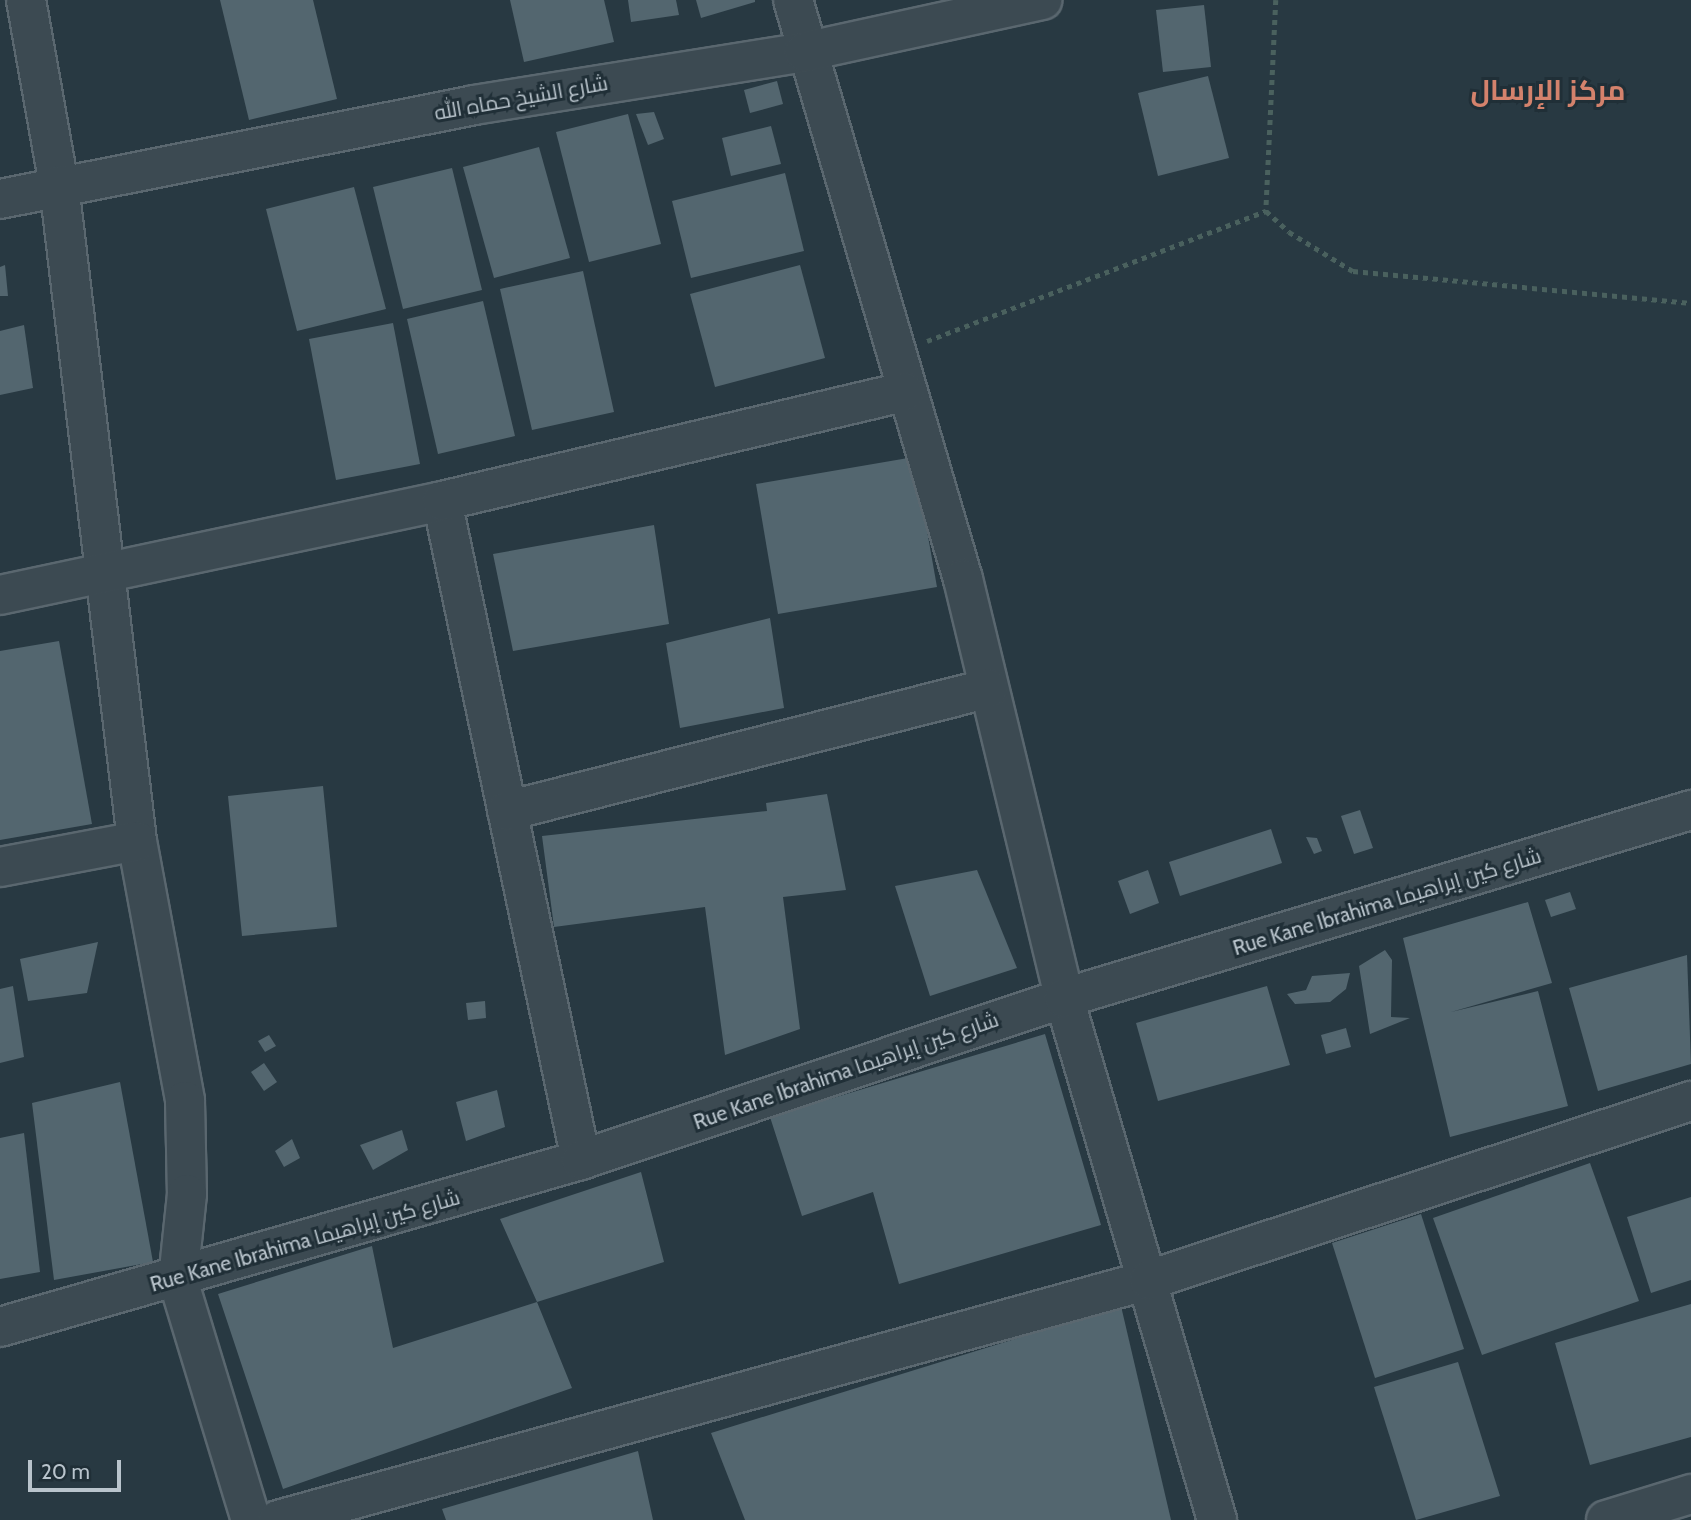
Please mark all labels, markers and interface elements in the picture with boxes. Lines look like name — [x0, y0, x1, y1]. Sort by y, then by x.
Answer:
street label: شارع الشيخ حماه الله — [432, 70, 610, 126]
district label: مركز الإرسال — [1470, 73, 1626, 107]
street label: Rue Kane Ibrahima شارع كين إبراهيما — [1230, 843, 1544, 961]
street label: Rue Kane Ibrahima شارع كين إبراهيما — [690, 1007, 1002, 1135]
street label: Rue Kane Ibrahima شارع كين إبراهيما — [147, 1185, 463, 1297]
scale bar — [32, 1446, 124, 1490]
text: 20 m — [41, 1459, 90, 1484]

